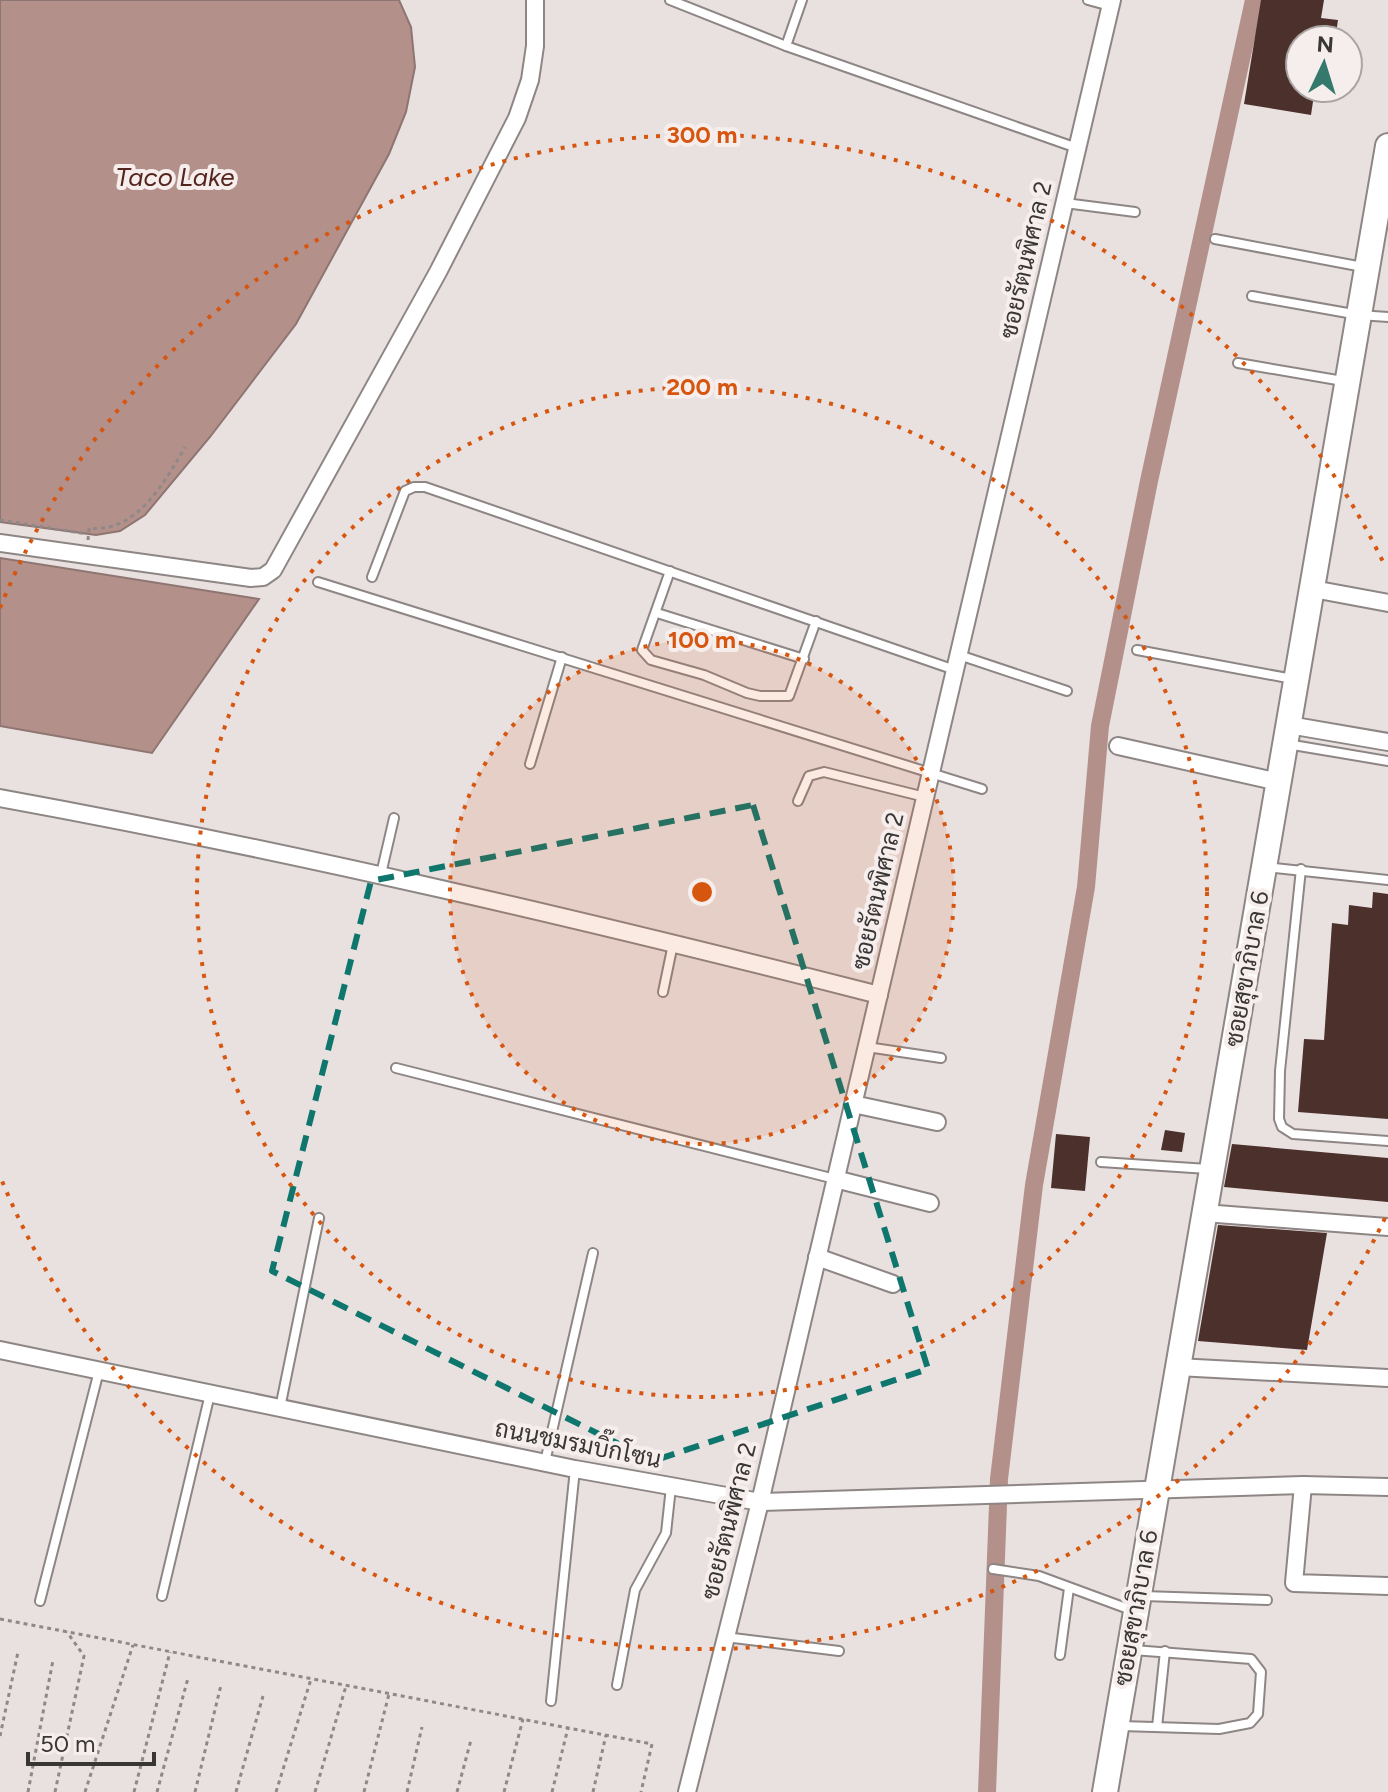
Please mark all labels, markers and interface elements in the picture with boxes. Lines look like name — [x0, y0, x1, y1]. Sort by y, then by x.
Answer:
north arrow — [1284, 24, 1364, 104]
text: N — [1316, 30, 1335, 59]
text: 300 m — [666, 120, 738, 149]
water label: Taco Lake — [116, 161, 235, 193]
street label: ซอยรัตนพิศาล 2 — [993, 178, 1058, 341]
text: 200 m — [666, 372, 738, 401]
text: 100 m — [668, 625, 736, 654]
street label: ซอยรัตนพิศาล 2 — [845, 809, 910, 972]
centre of rings — [688, 878, 716, 906]
street label: ซอยสุขาภิบาล 6 — [1219, 889, 1276, 1049]
street label: ถนนชมรมบิ๊กโซน — [493, 1407, 665, 1474]
street label: ซอยรัตนพิศาล 2 — [695, 1439, 762, 1602]
street label: ซอยสุขาภิบาล 6 — [1108, 1528, 1165, 1688]
scale bar — [28, 1716, 154, 1766]
text: 50 m — [40, 1729, 96, 1758]

